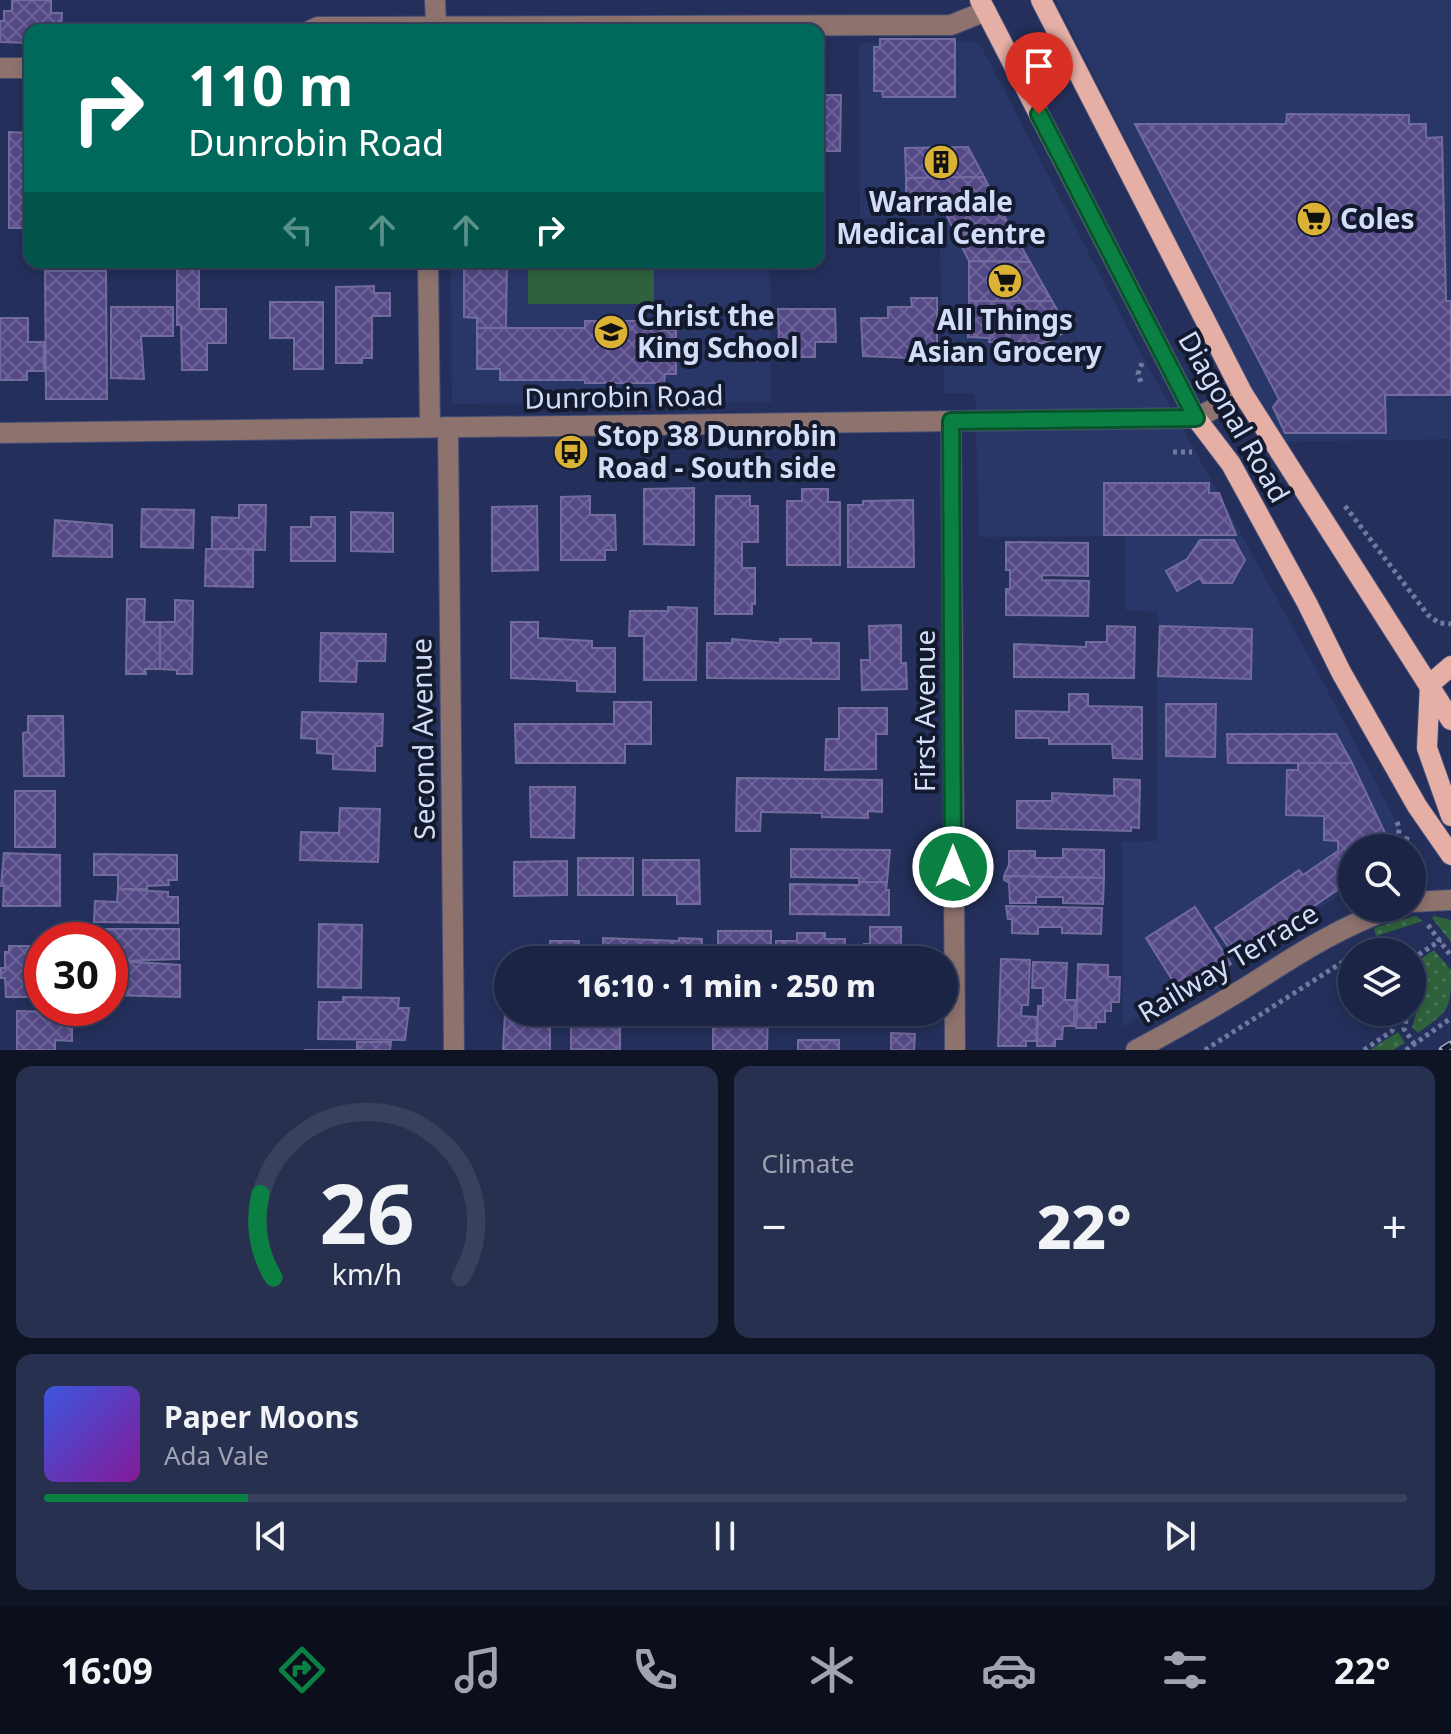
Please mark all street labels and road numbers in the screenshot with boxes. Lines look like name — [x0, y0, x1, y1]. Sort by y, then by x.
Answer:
street label: Diagonal Road — [1170, 324, 1299, 509]
street label: Dunrobin Road — [524, 375, 724, 417]
street label: First Avenue — [905, 630, 943, 792]
street label: Second Avenue — [401, 638, 443, 840]
street label: Railway Terrace — [1130, 893, 1325, 1031]

